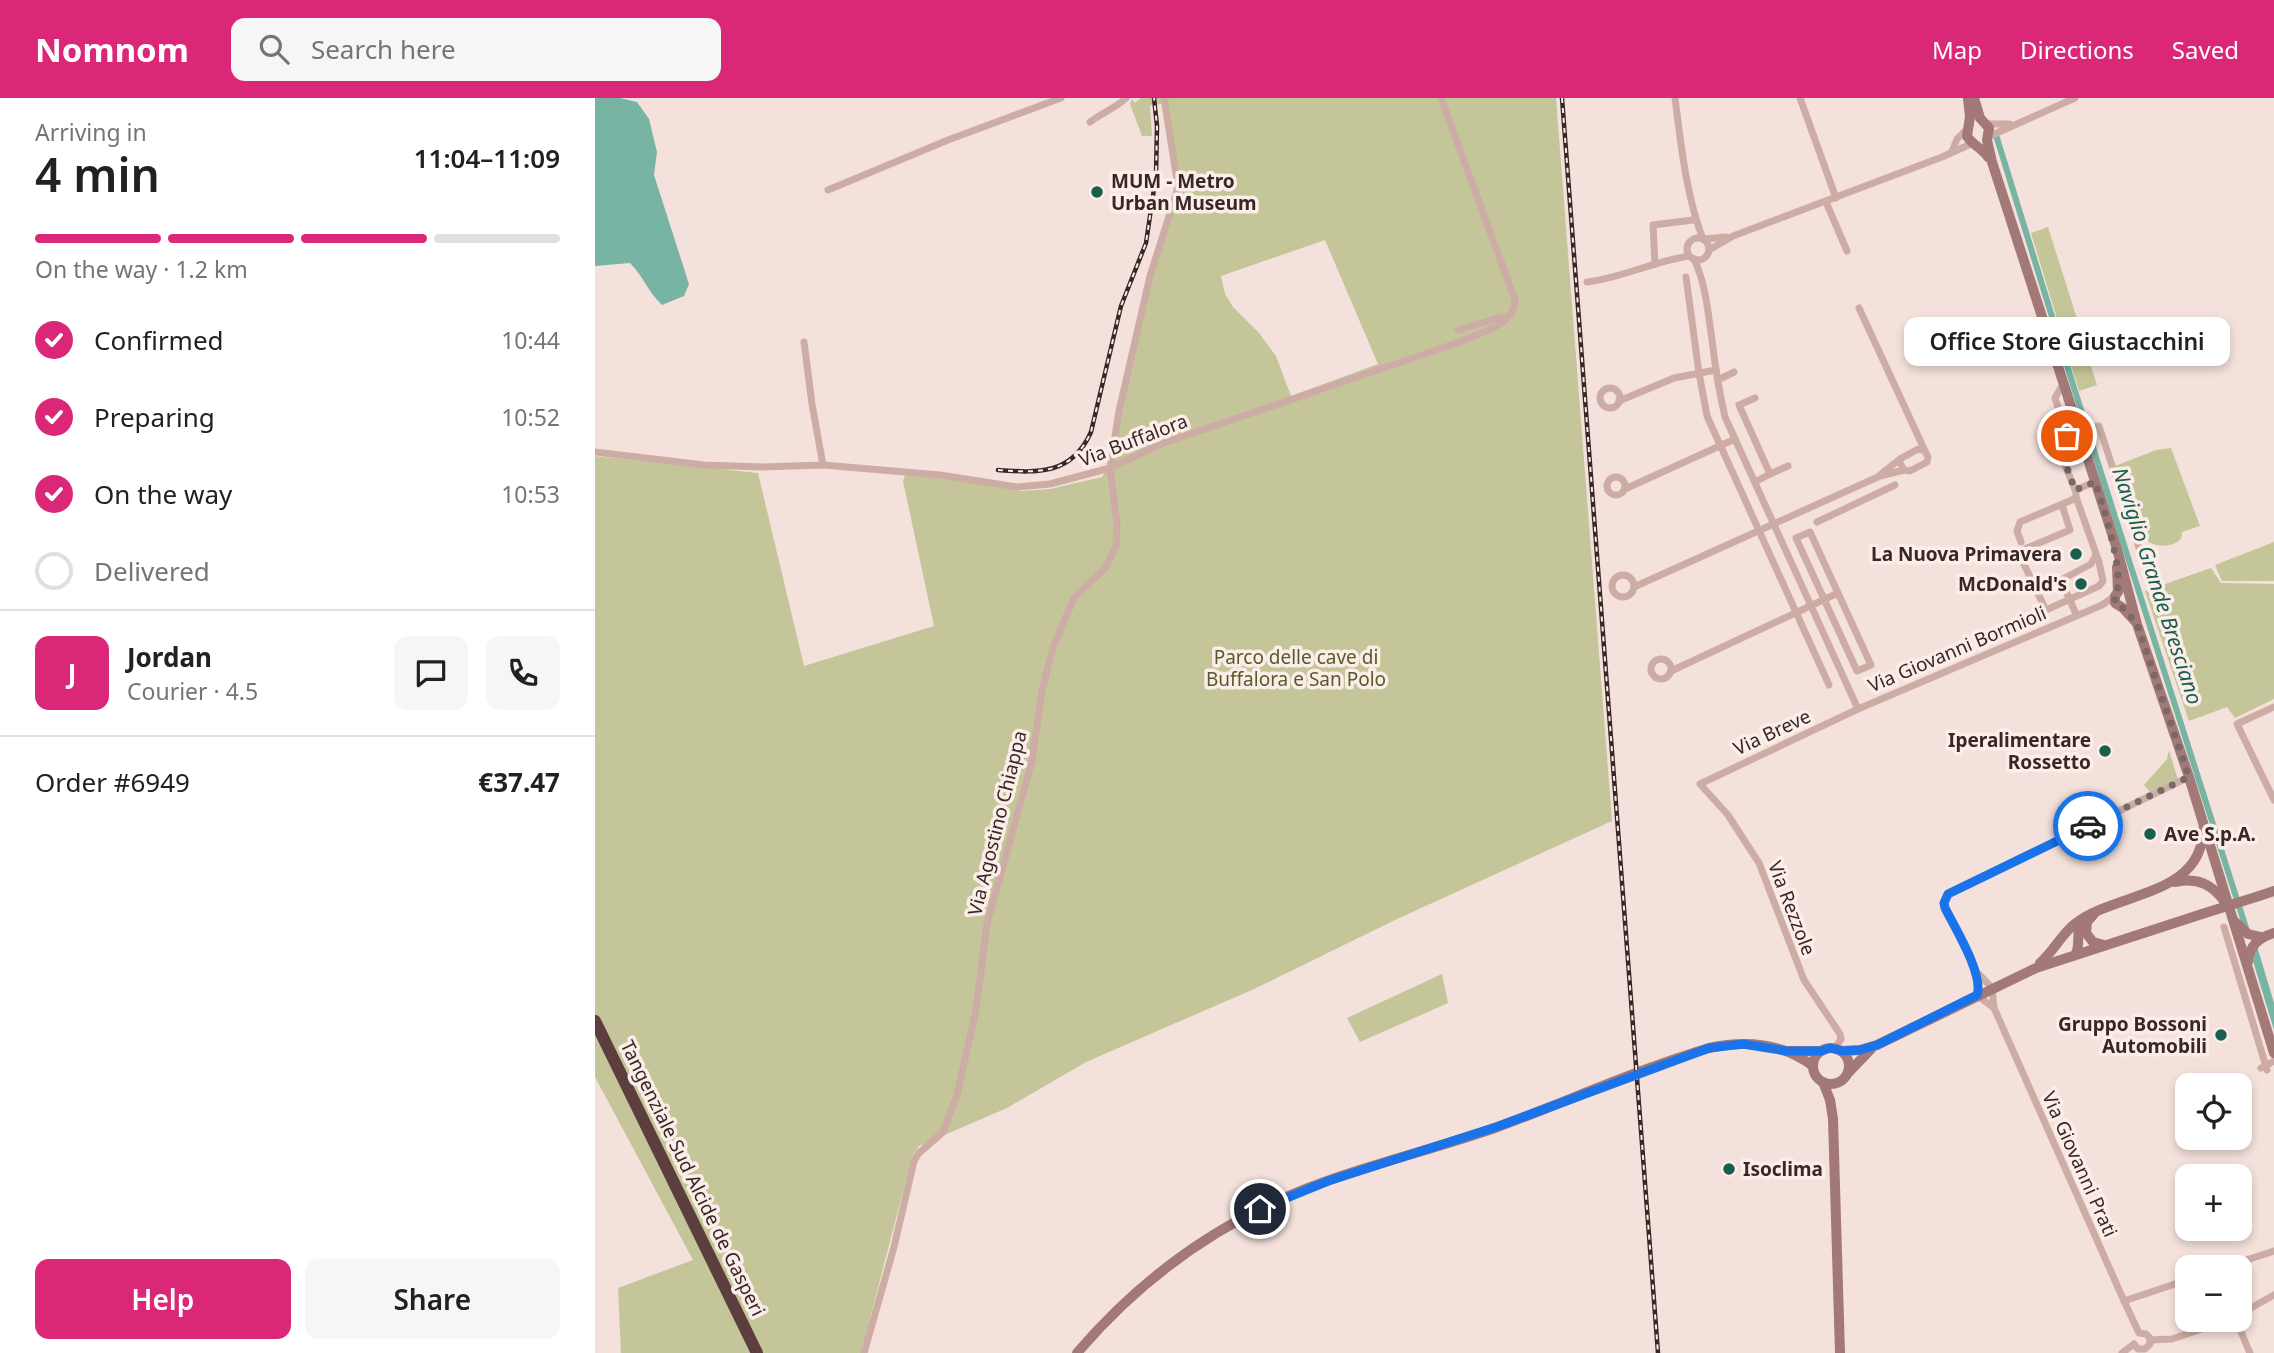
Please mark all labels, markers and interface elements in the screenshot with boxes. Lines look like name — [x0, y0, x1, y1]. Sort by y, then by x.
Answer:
search box — [231, 18, 721, 81]
text: Nomnom — [35, 27, 189, 72]
icon: search — [255, 30, 293, 68]
text: Search here — [311, 31, 456, 67]
text: Map — [1932, 33, 1982, 66]
text: Directions — [2020, 33, 2134, 66]
text: Saved — [2172, 33, 2239, 66]
text: Arriving in — [35, 116, 147, 148]
text: 11:04–11:09 — [414, 140, 560, 176]
text: 4 min — [35, 143, 160, 205]
place label: MUM - Metro Urban Museum — [1111, 168, 1257, 216]
marker: MUM - Metro Urban Museum — [1089, 184, 1105, 200]
text: On the way · 1.2 km — [35, 253, 248, 285]
callout: Office Store Giustacchini — [1904, 317, 2230, 366]
icon: check — [35, 321, 73, 359]
text: Confirmed — [94, 322, 224, 358]
text: 10:44 — [501, 324, 560, 356]
text: Office Store Giustacchini — [1929, 325, 2205, 357]
icon: check — [35, 398, 73, 436]
text: Preparing — [94, 399, 215, 435]
text: 10:52 — [501, 401, 560, 433]
pin — [2037, 406, 2097, 466]
street label: Via Buffalora — [1075, 407, 1191, 473]
icon: bag — [2048, 417, 2086, 455]
water label: Naviglio Grande Bresciano — [2106, 464, 2210, 708]
icon: check — [35, 475, 73, 513]
text: On the way — [94, 476, 232, 512]
text: 10:53 — [501, 478, 560, 510]
place label: La Nuova Primavera — [1871, 541, 2062, 567]
marker: La Nuova Primavera — [2068, 546, 2084, 562]
text: Delivered — [94, 553, 210, 589]
place label: McDonald's — [1958, 571, 2067, 597]
marker: McDonald's — [2073, 576, 2089, 592]
street label: Via Giovanni Bormioli — [1864, 600, 2050, 698]
button: chat — [394, 636, 468, 710]
button: phone — [486, 636, 560, 710]
text: Jordan — [127, 639, 212, 675]
park label: Parco delle cave di Buffalora e San Polo — [1206, 644, 1386, 692]
text: J — [68, 655, 76, 691]
text: Courier · 4.5 — [127, 675, 258, 707]
street label: Via Breve — [1729, 703, 1815, 761]
place label: Iperalimentare Rossetto — [1948, 727, 2091, 775]
street label: Via Agostino Chiappa — [961, 728, 1033, 918]
marker: Iperalimentare Rossetto — [2097, 743, 2113, 759]
text: Order #6949 — [35, 764, 190, 800]
text: €37.47 — [478, 764, 560, 800]
courier — [2053, 791, 2123, 861]
icon: car — [2069, 807, 2107, 845]
place label: Ave S.p.A. — [2164, 821, 2256, 847]
marker: Ave S.p.A. — [2142, 826, 2158, 842]
street label: Via Rezzole — [1762, 857, 1822, 959]
place label: Gruppo Bossoni Automobili — [2058, 1011, 2207, 1059]
marker: Gruppo Bossoni Automobili — [2213, 1027, 2229, 1043]
street label: Tangenziale Sud Alcide de Gasperi — [615, 1036, 771, 1320]
map controls — [2175, 1073, 2252, 1332]
button: locate — [2175, 1073, 2252, 1150]
street label: Via Giovanni Prati — [2036, 1087, 2124, 1241]
place label: Isoclima — [1743, 1156, 1823, 1182]
marker: Isoclima — [1721, 1161, 1737, 1177]
button: + — [2175, 1164, 2252, 1241]
pin — [1230, 1179, 1290, 1239]
icon: home — [1241, 1190, 1279, 1228]
button: − — [2175, 1255, 2252, 1332]
button: Help — [35, 1259, 291, 1339]
button: Share — [305, 1259, 560, 1339]

